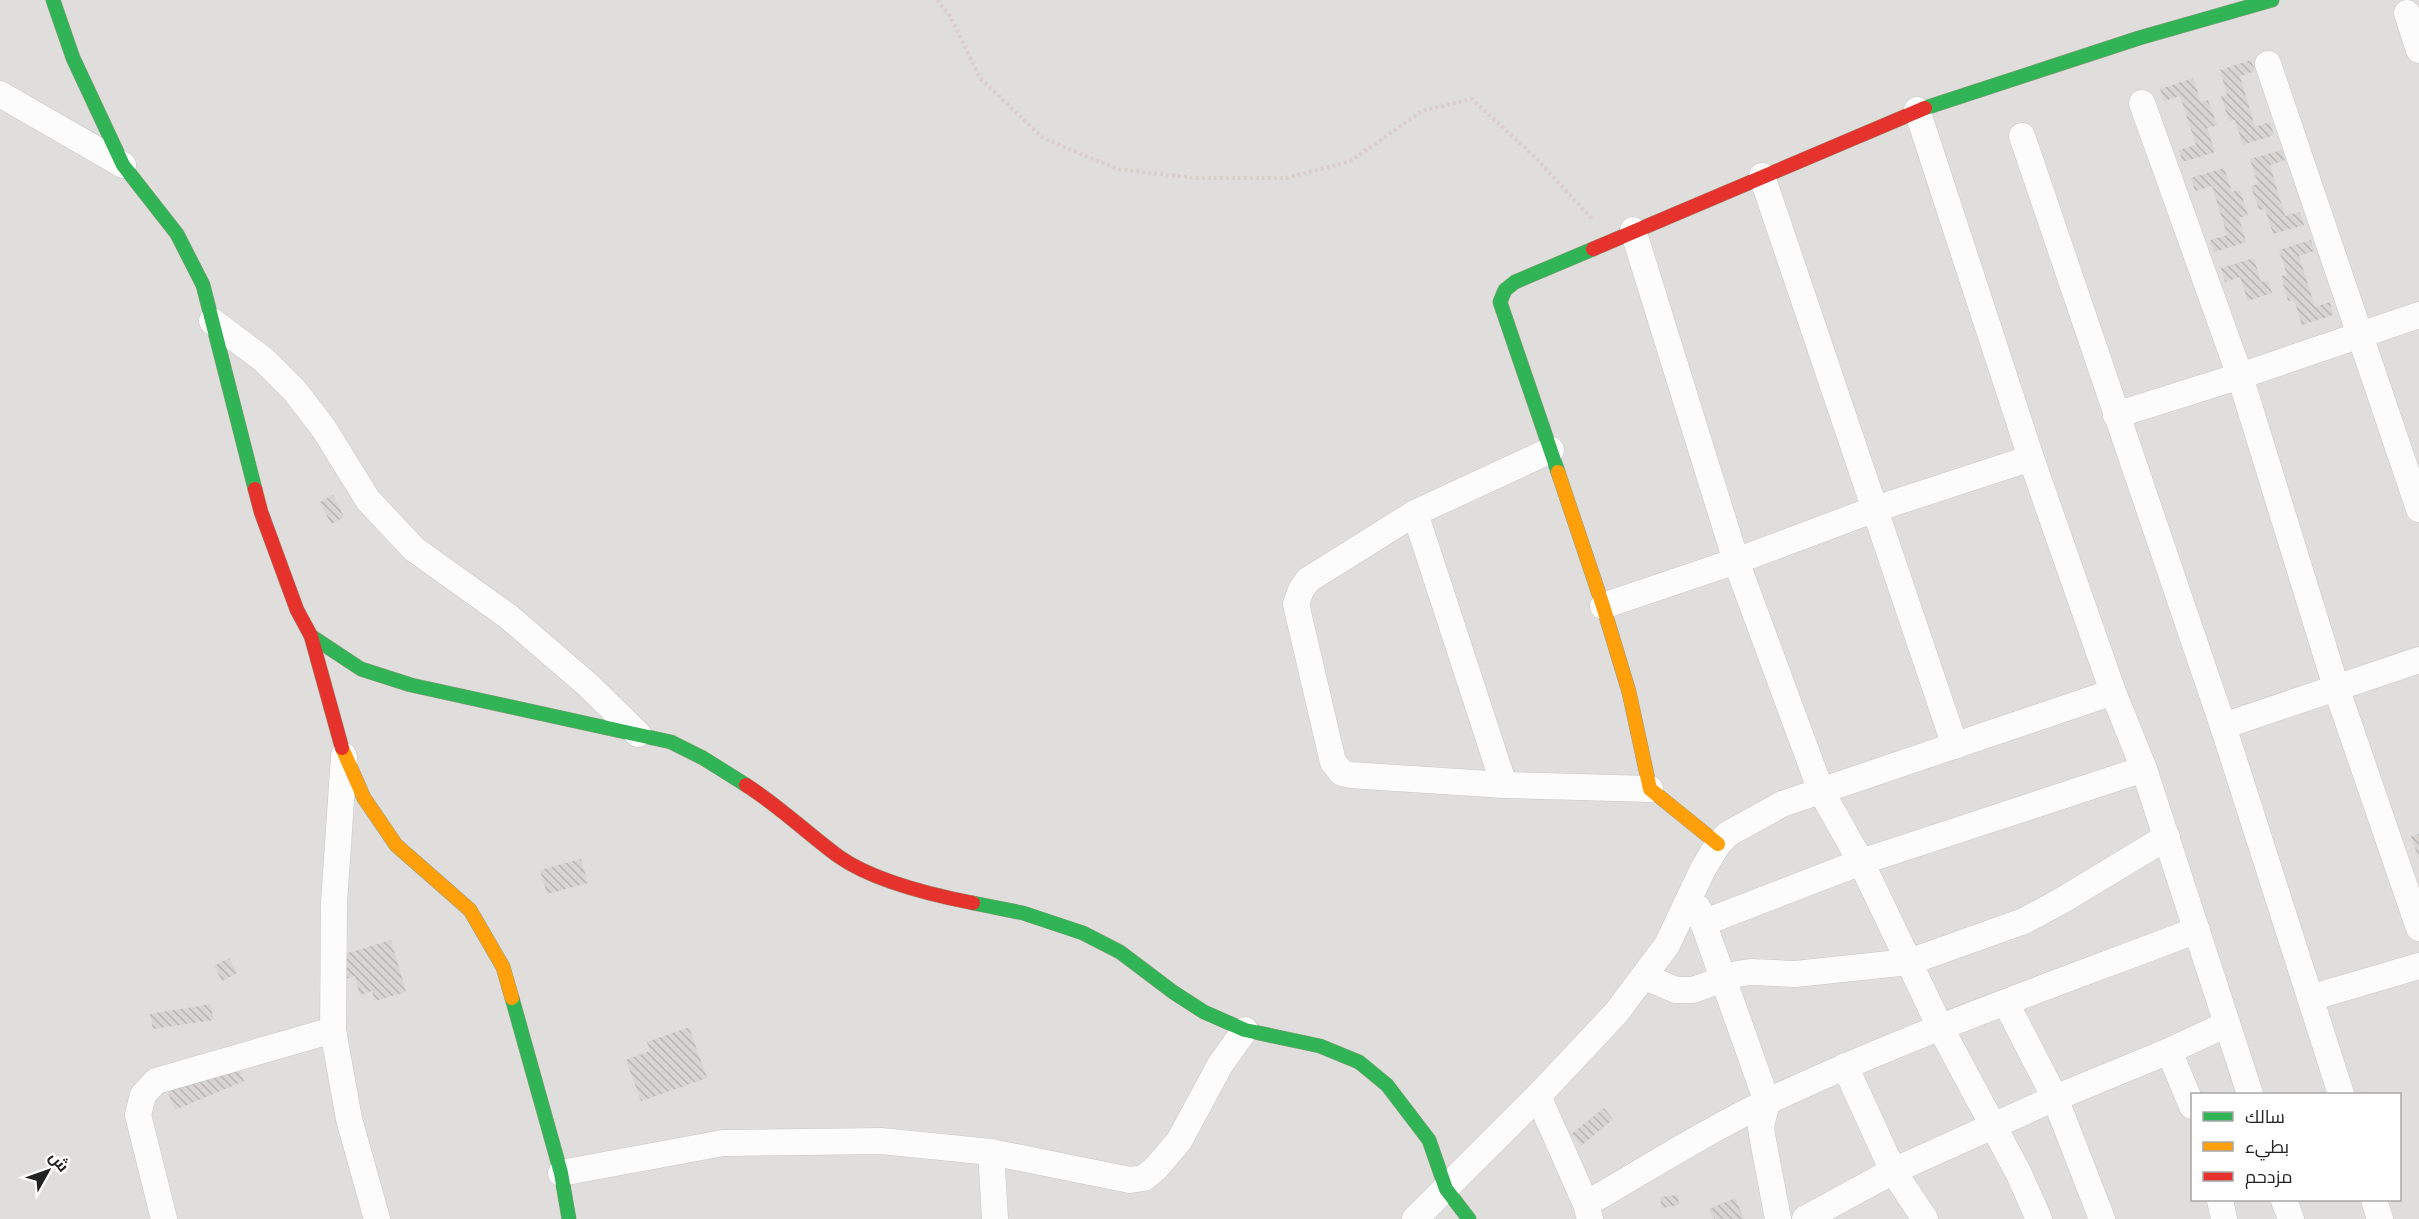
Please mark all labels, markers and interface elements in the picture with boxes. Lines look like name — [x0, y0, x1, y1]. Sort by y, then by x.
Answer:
legend — [2191, 1093, 2401, 1201]
text: سالك — [2245, 1106, 2285, 1127]
text: بطيء — [2245, 1136, 2289, 1161]
north arrow — [18, 1141, 78, 1201]
text: ش — [45, 1148, 73, 1176]
text: مزدحم — [2245, 1166, 2293, 1189]

